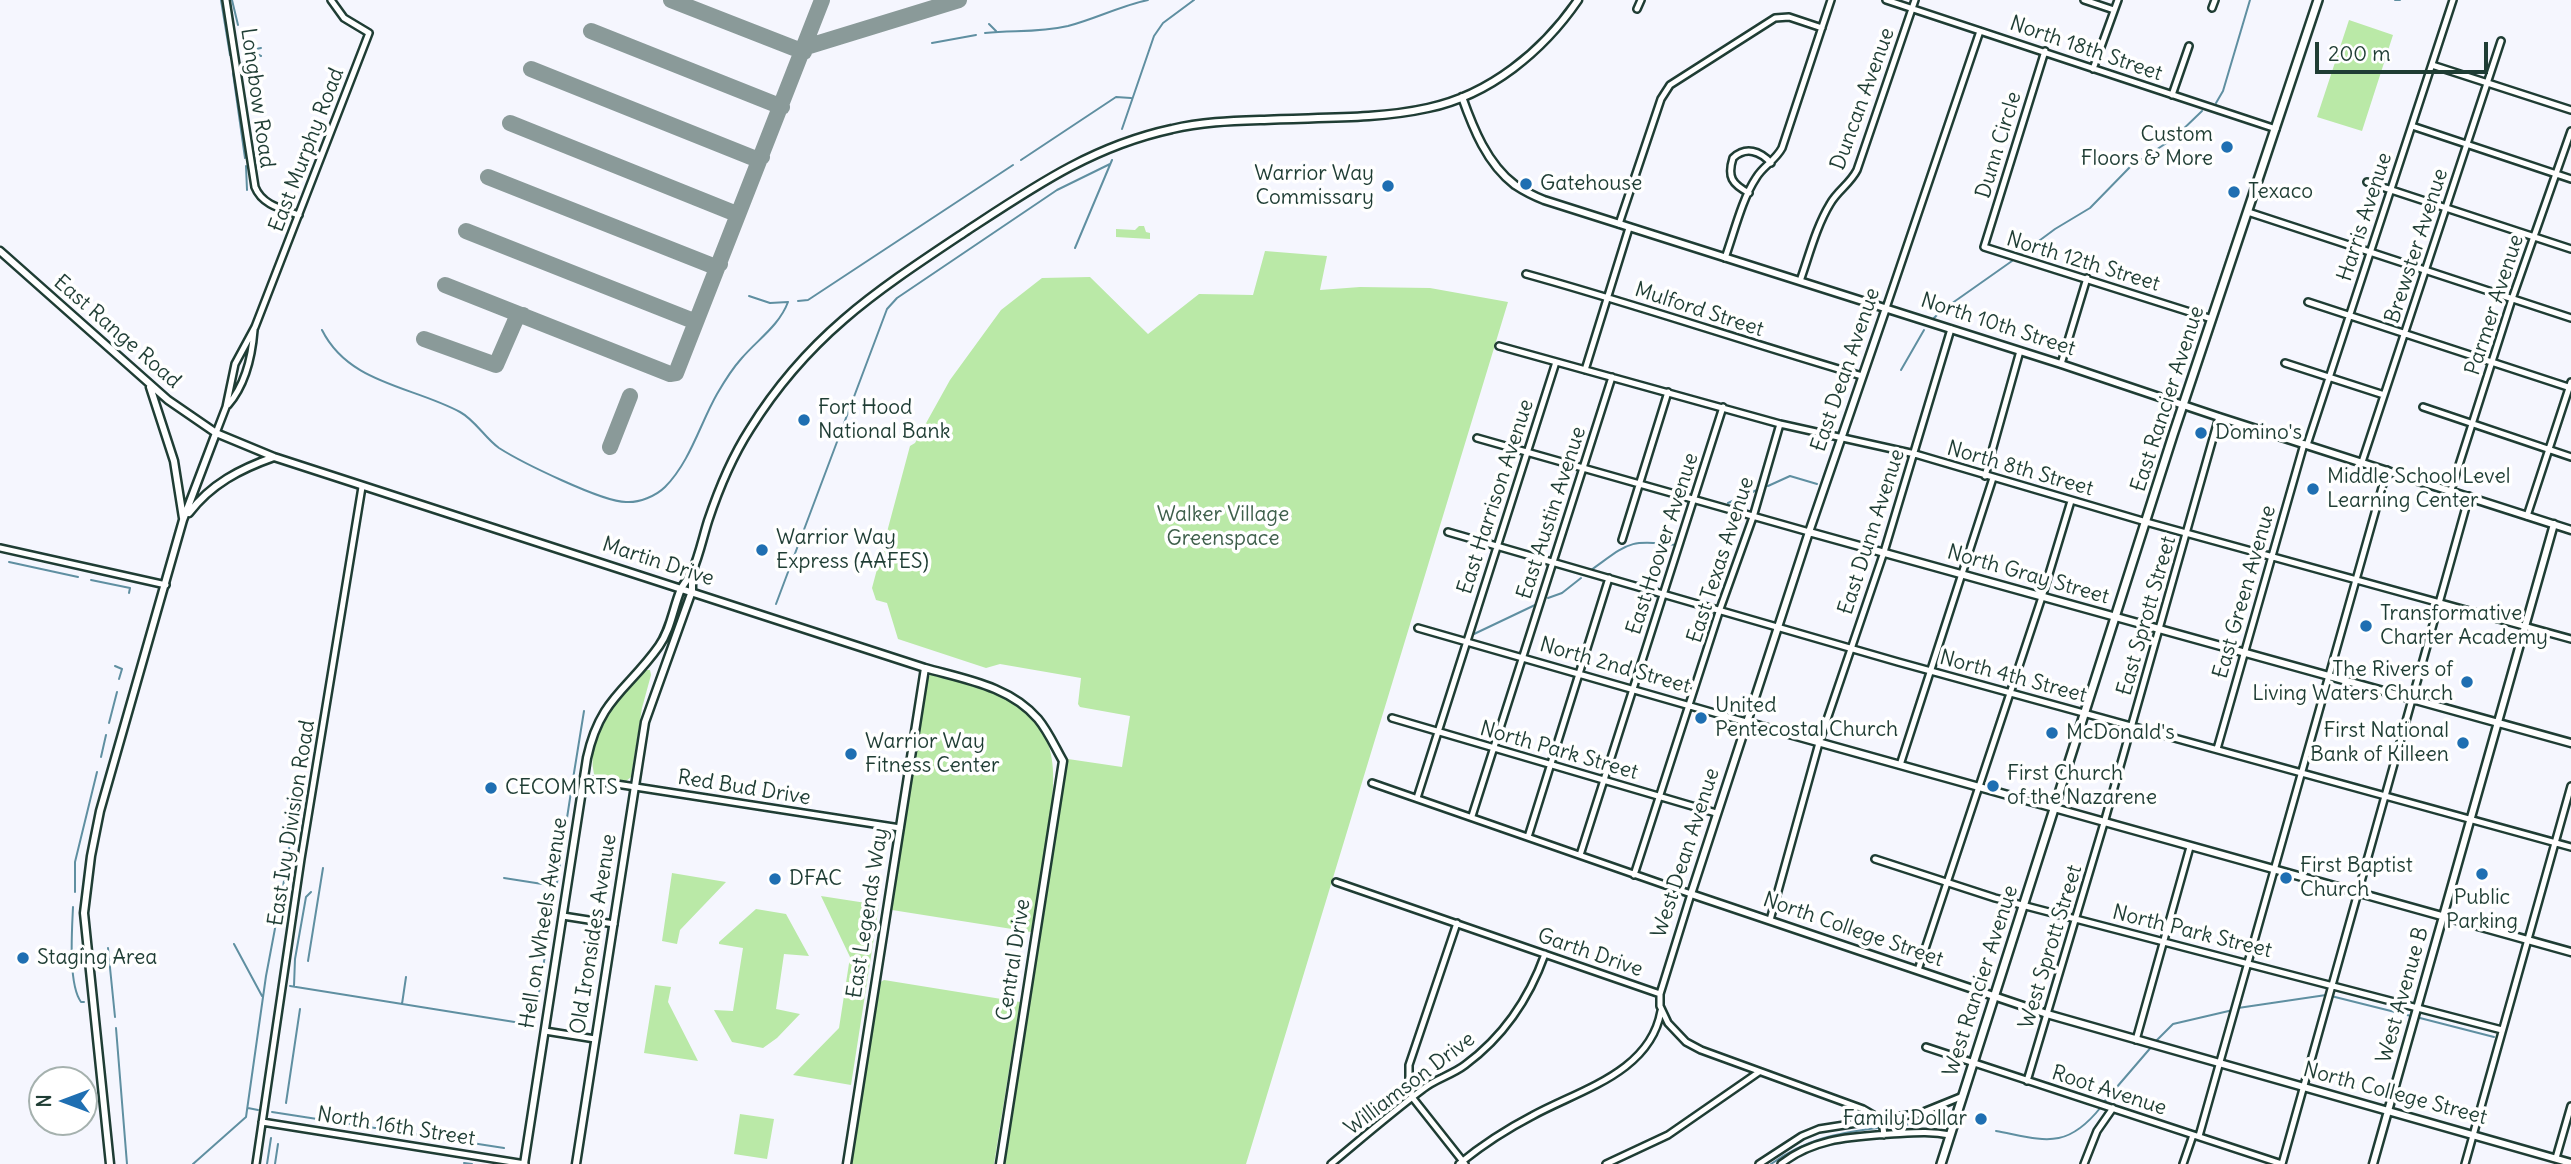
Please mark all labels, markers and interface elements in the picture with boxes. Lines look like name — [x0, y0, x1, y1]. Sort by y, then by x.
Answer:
street label: North 18th Street — [2006, 11, 2166, 87]
street label: Duncan Avenue — [1826, 25, 1900, 173]
street label: Longbow Road — [235, 26, 279, 170]
scale bar — [2319, 28, 2492, 72]
text: 200 m — [2328, 40, 2391, 67]
street label: East Murphy Road — [264, 64, 350, 236]
street label: Dunn Circle — [1971, 89, 2027, 201]
place label: Custom Floors & More — [2081, 122, 2213, 172]
marker: Custom Floors & More — [2219, 139, 2235, 155]
street label: Harris Avenue — [2332, 149, 2398, 285]
place label: Warrior Way Commissary — [1254, 161, 1374, 211]
street label: Brewster Avenue — [2380, 165, 2454, 327]
place label: Gatehouse — [1540, 171, 1642, 197]
marker: Gatehouse — [1518, 176, 1534, 192]
marker: Warrior Way Commissary — [1380, 178, 1396, 194]
place label: Texaco — [2248, 179, 2313, 205]
marker: Texaco — [2226, 184, 2242, 200]
street label: North 12th Street — [2003, 227, 2163, 297]
street label: Parmer Avenue — [2460, 232, 2530, 378]
street label: East Range Road — [48, 270, 186, 394]
street label: Mulford Street — [1631, 277, 1767, 343]
street label: East Dean Avenue — [1806, 285, 1886, 455]
street label: North 10th Street — [1917, 288, 2079, 362]
street label: East Rancier Avenue — [2126, 303, 2210, 495]
place label: Fort Hood National Bank — [818, 395, 950, 445]
street label: East Harrison Avenue — [1453, 396, 1539, 598]
marker: Fort Hood National Bank — [796, 412, 812, 428]
place label: Domino's — [2215, 420, 2302, 446]
street label: East Austin Avenue — [1512, 423, 1592, 603]
marker: Domino's — [2193, 425, 2209, 441]
street label: North 8th Street — [1944, 436, 2096, 502]
street label: East Dunn Avenue — [1833, 446, 1911, 618]
street label: East Hoover Avenue — [1622, 450, 1704, 638]
place label: Middle School Level Learning Center — [2327, 464, 2510, 514]
street label: East Texas Avenue — [1682, 474, 1760, 646]
marker: Middle School Level Learning Center — [2305, 481, 2321, 497]
park label: Walker Village Greenspace — [1157, 502, 1289, 552]
street label: East Green Avenue — [2208, 503, 2282, 681]
place label: Warrior Way Express (AAFES) — [776, 525, 929, 575]
street label: Martin Drive — [599, 532, 717, 592]
street label: East Sprott Street — [2112, 533, 2182, 699]
street label: North Gray Street — [1944, 540, 2112, 610]
marker: Warrior Way Express (AAFES) — [754, 542, 770, 558]
place label: Transformative Charter Academy — [2380, 601, 2548, 651]
marker: Transformative Charter Academy — [2358, 618, 2374, 634]
street label: North 2nd Street — [1537, 632, 1693, 700]
street label: North 4th Street — [1937, 645, 2089, 709]
place label: The Rivers of Living Waters Church — [2252, 657, 2453, 707]
marker: The Rivers of Living Waters Church — [2459, 674, 2475, 690]
place label: United Pentecostal Church — [1715, 693, 1898, 743]
marker: United Pentecostal Church — [1693, 710, 1709, 726]
street label: North Park Street — [1477, 716, 1641, 786]
street label: East Ivy Division Road — [263, 718, 321, 928]
place label: First National Bank of Killeen — [2310, 718, 2449, 768]
place label: McDonald's — [2066, 720, 2175, 746]
marker: McDonald's — [2044, 725, 2060, 741]
place label: Warrior Way Fitness Center — [865, 729, 1000, 779]
marker: First National Bank of Killeen — [2455, 735, 2471, 751]
marker: Warrior Way Fitness Center — [843, 746, 859, 762]
place label: First Church of the Nazarene — [2007, 761, 2157, 811]
street label: Red Bud Drive — [676, 765, 812, 811]
street label: West Dean Avenue — [1647, 765, 1725, 941]
place label: CECOM RTS — [505, 775, 618, 801]
marker: First Church of the Nazarene — [1985, 778, 2001, 794]
marker: CECOM RTS — [483, 780, 499, 796]
street label: Hell on Wheels Avenue — [515, 816, 573, 1030]
street label: East Legends Way — [842, 826, 894, 1000]
street label: Old Ironsides Avenue — [566, 832, 622, 1036]
place label: First Baptist Church — [2300, 853, 2413, 903]
street label: West Sprott Street — [2014, 862, 2088, 1032]
place label: DFAC — [789, 866, 842, 892]
marker: Public Parking — [2474, 866, 2490, 882]
marker: First Baptist Church — [2278, 870, 2294, 886]
marker: DFAC — [767, 871, 783, 887]
street label: West Rancier Avenue — [1938, 882, 2024, 1080]
place label: Public Parking — [2446, 885, 2518, 935]
street label: North College Street — [1759, 887, 1947, 973]
street label: Central Drive — [992, 897, 1036, 1023]
street label: North Park Street — [2110, 900, 2274, 964]
street label: Garth Drive — [1534, 923, 1646, 983]
street label: West Avenue B — [2372, 924, 2434, 1066]
place label: Staging Area — [37, 945, 157, 971]
marker: Staging Area — [15, 950, 31, 966]
street label: Williamson Drive — [1340, 1027, 1480, 1141]
street label: North College Street — [2300, 1057, 2490, 1131]
street label: Root Avenue — [2048, 1061, 2170, 1121]
north arrow — [28, 1066, 98, 1136]
text: N — [32, 1094, 56, 1108]
street label: North 16th Street — [315, 1102, 477, 1152]
place label: Family Dollar — [1843, 1106, 1967, 1132]
marker: Family Dollar — [1973, 1111, 1989, 1127]

